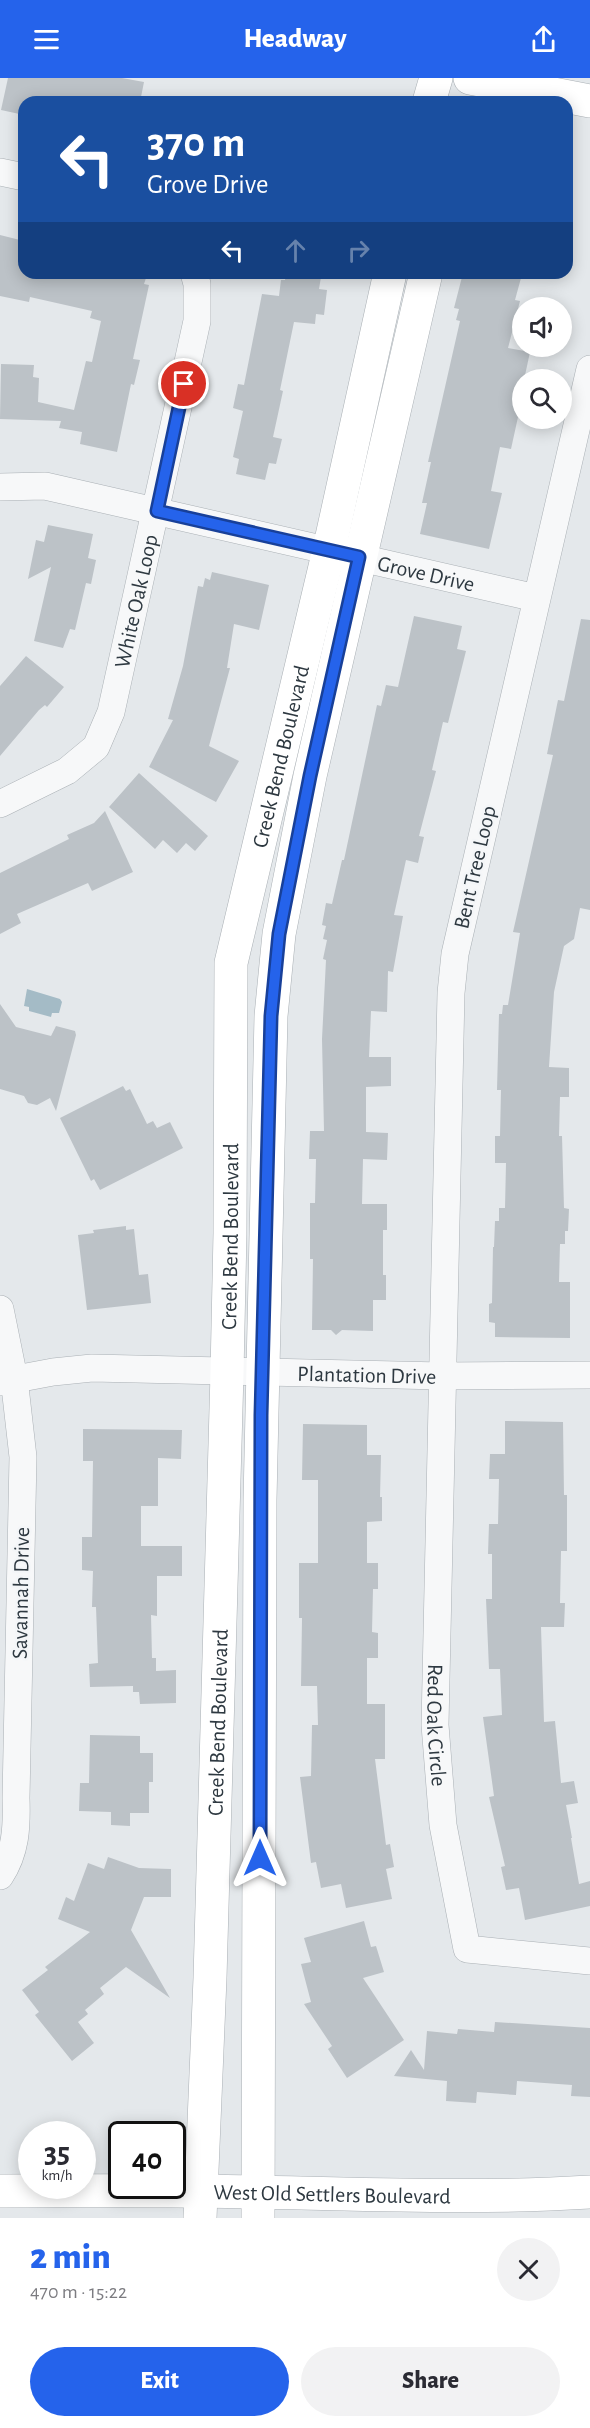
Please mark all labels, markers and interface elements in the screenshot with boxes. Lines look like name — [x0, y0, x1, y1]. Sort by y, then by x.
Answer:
icon: menu — [30, 23, 63, 56]
icon: share — [527, 23, 560, 56]
text: Headway — [243, 25, 347, 52]
icon: left — [48, 120, 126, 198]
text: 370 m — [147, 122, 245, 164]
text: Grove Drive — [147, 171, 268, 198]
icon: left — [216, 234, 249, 267]
icon: ahead — [279, 234, 312, 267]
icon: right — [342, 234, 375, 267]
map controls — [512, 297, 572, 429]
button: sound — [512, 297, 572, 357]
pin — [158, 358, 209, 409]
icon: arrive — [167, 367, 200, 400]
button: search — [512, 369, 572, 429]
street label: White Oak Loop — [111, 532, 162, 670]
street label: Grove Drive — [375, 552, 477, 596]
street label: Creek Bend Boulevard — [249, 663, 313, 850]
street label: Bent Tree Loop — [450, 803, 500, 931]
street label: Creek Bend Boulevard — [218, 1143, 242, 1330]
street label: Plantation Drive — [297, 1363, 437, 1388]
street label: Savannah Drive — [9, 1527, 33, 1659]
street label: Creek Bend Boulevard — [205, 1629, 232, 1816]
street label: Red Oak Circle — [423, 1664, 450, 1787]
position arrow — [228, 1826, 292, 1890]
speed limit sign: 40 — [108, 2121, 186, 2199]
text: 35 — [44, 2138, 70, 2168]
text: km/h — [42, 2168, 72, 2183]
street label: West Old Settlers Boulevard — [213, 2181, 451, 2208]
button: close — [497, 2238, 560, 2301]
text: 2 min — [30, 2239, 111, 2275]
text: 470 m · 15:22 — [30, 2282, 127, 2302]
button: Exit — [30, 2347, 289, 2416]
button: Share — [301, 2347, 560, 2416]

